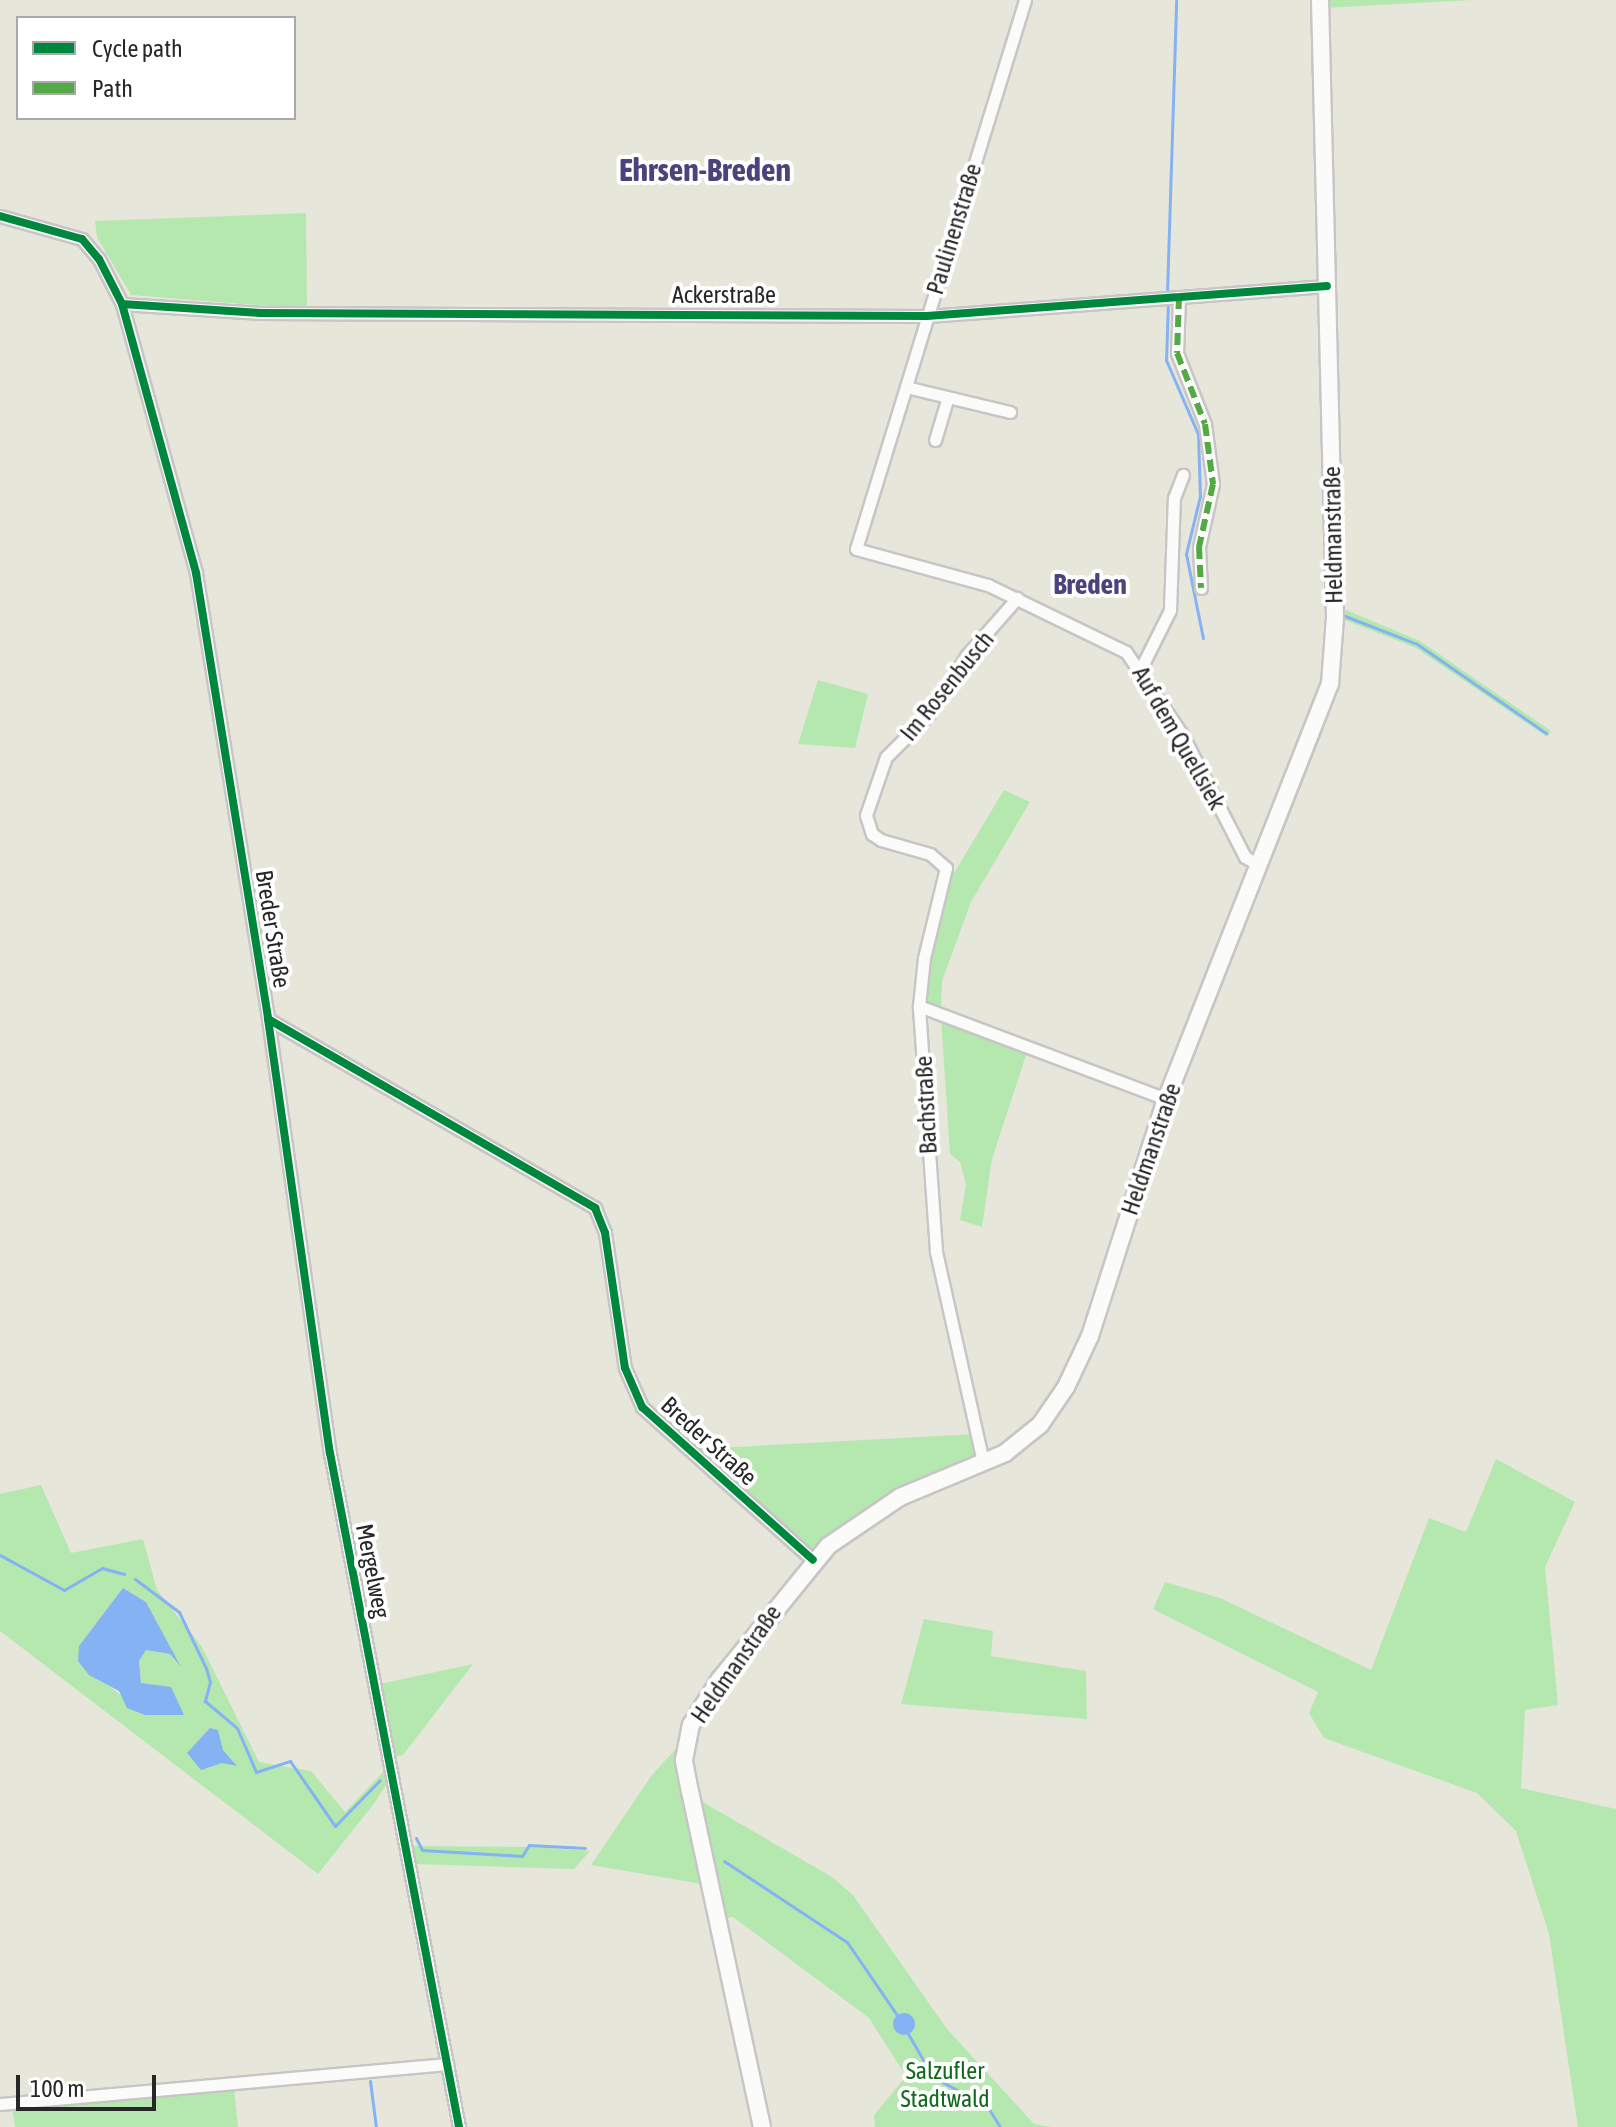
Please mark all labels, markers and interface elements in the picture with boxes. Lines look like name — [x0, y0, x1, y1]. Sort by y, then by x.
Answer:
legend — [16, 16, 296, 120]
text: Cycle path — [92, 35, 183, 62]
text: Path — [92, 75, 133, 102]
district label: Ehrsen-Breden — [619, 151, 791, 189]
street label: Paulinenstraße — [920, 160, 988, 298]
street label: Ackerstraße — [672, 281, 776, 309]
street label: Heldmanstraße — [1317, 466, 1349, 604]
district label: Breden — [1053, 567, 1127, 601]
street label: Im Rosenbusch — [894, 625, 1000, 747]
street label: Auf dem Quellsiek — [1126, 661, 1232, 815]
street label: Breder Straße — [249, 868, 297, 990]
street label: Bachstraße — [909, 1055, 943, 1155]
street label: Heldmanstraße — [1115, 1079, 1187, 1219]
street label: Breder Straße — [655, 1391, 763, 1491]
street label: Mergelweg — [350, 1521, 396, 1621]
street label: Heldmanstraße — [685, 1599, 787, 1729]
park label: Salzufler Stadtwald — [900, 2057, 990, 2113]
scale bar — [20, 2059, 160, 2109]
text: 100 m — [30, 2075, 84, 2102]

